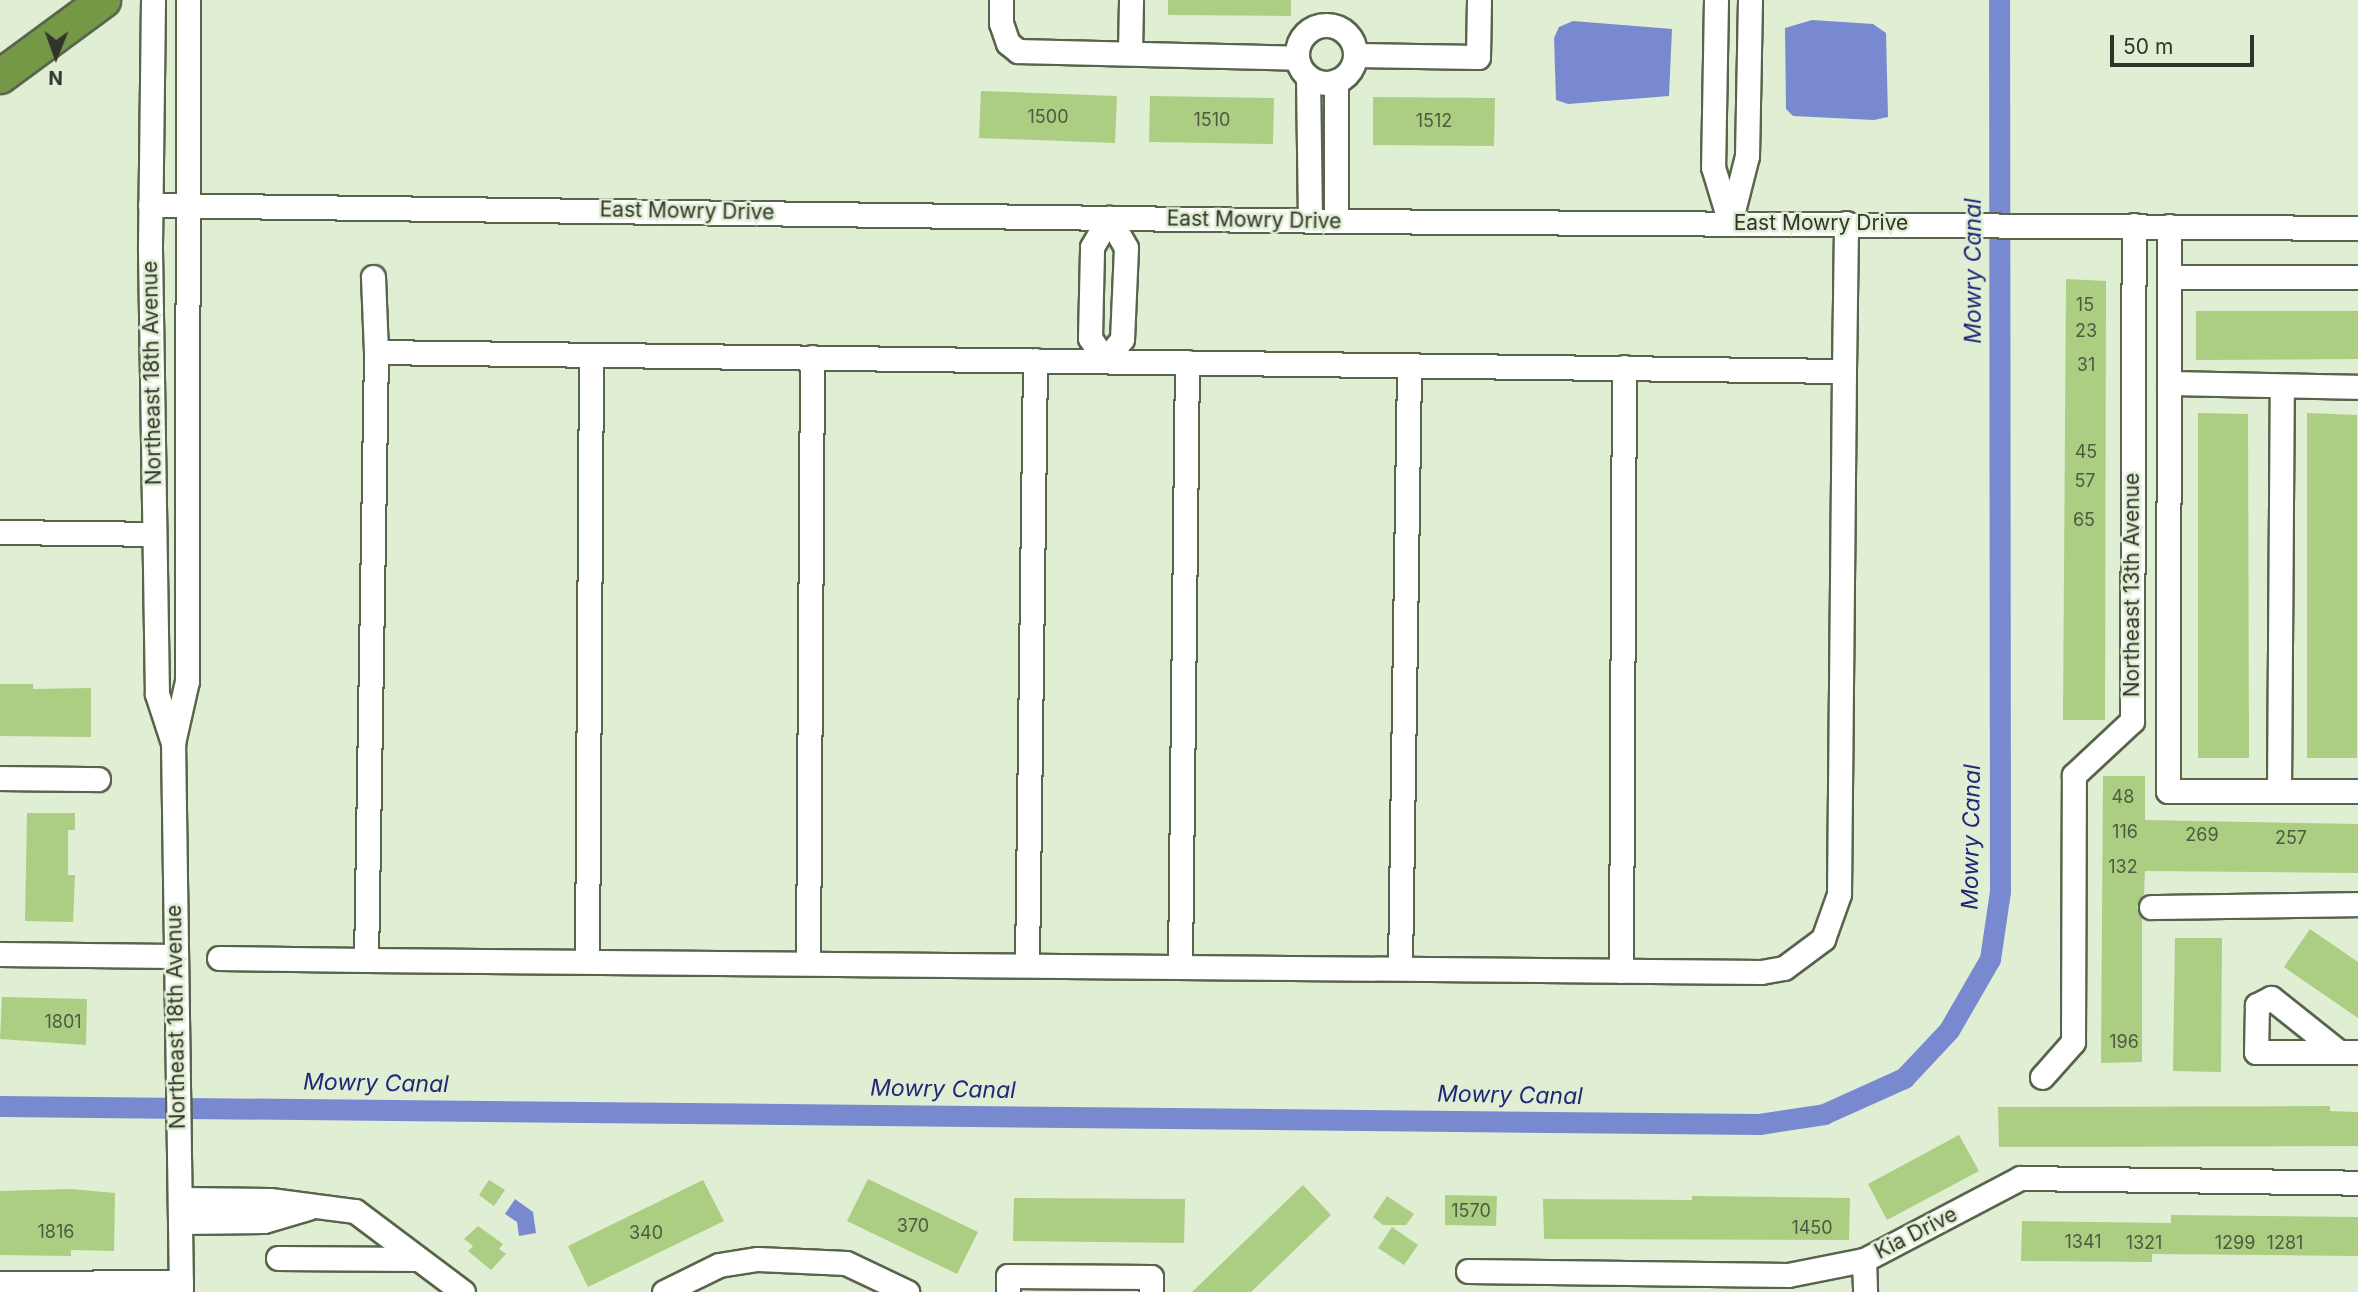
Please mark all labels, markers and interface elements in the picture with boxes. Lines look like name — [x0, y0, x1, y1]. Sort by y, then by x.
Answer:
north arrow — [21, 21, 91, 91]
scale bar — [2113, 21, 2256, 65]
text: 50 m — [2123, 34, 2173, 59]
text: N — [48, 66, 63, 89]
house number: 1500 — [1028, 106, 1068, 128]
house number: 1510 — [1194, 109, 1230, 131]
house number: 1512 — [1416, 110, 1452, 132]
street label: East Mowry Drive — [599, 197, 775, 225]
water label: Mowry Canal — [1959, 198, 1987, 344]
street label: East Mowry Drive — [1166, 206, 1342, 234]
street label: East Mowry Drive — [1734, 210, 1908, 236]
street label: Northeast 18th Avenue — [137, 261, 167, 485]
house number: 15 — [2076, 294, 2094, 316]
house number: 23 — [2075, 320, 2097, 342]
house number: 31 — [2077, 354, 2095, 376]
house number: 45 — [2075, 441, 2097, 463]
house number: 57 — [2074, 470, 2096, 492]
street label: Northeast 13th Avenue — [2119, 473, 2145, 697]
house number: 65 — [2073, 509, 2095, 531]
water label: Mowry Canal — [1956, 764, 1986, 910]
house number: 48 — [2112, 786, 2134, 808]
house number: 116 — [2112, 821, 2138, 843]
house number: 269 — [2185, 824, 2219, 846]
house number: 257 — [2275, 827, 2307, 849]
house number: 132 — [2108, 856, 2138, 878]
street label: Northeast 18th Avenue — [161, 905, 191, 1129]
house number: 1801 — [44, 1011, 82, 1033]
house number: 196 — [2109, 1031, 2139, 1053]
water label: Mowry Canal — [303, 1068, 449, 1098]
water label: Mowry Canal — [870, 1074, 1016, 1104]
water label: Mowry Canal — [1437, 1080, 1583, 1110]
house number: 1570 — [1451, 1200, 1491, 1222]
street label: Kia Drive — [1870, 1201, 1962, 1265]
house number: 370 — [897, 1215, 929, 1237]
house number: 1450 — [1791, 1217, 1833, 1239]
house number: 1816 — [38, 1221, 74, 1243]
house number: 340 — [629, 1222, 663, 1244]
house number: 1341 — [2064, 1231, 2102, 1253]
house number: 1321 — [2126, 1232, 2162, 1254]
house number: 1299 — [2215, 1232, 2255, 1254]
house number: 1281 — [2267, 1232, 2303, 1254]

